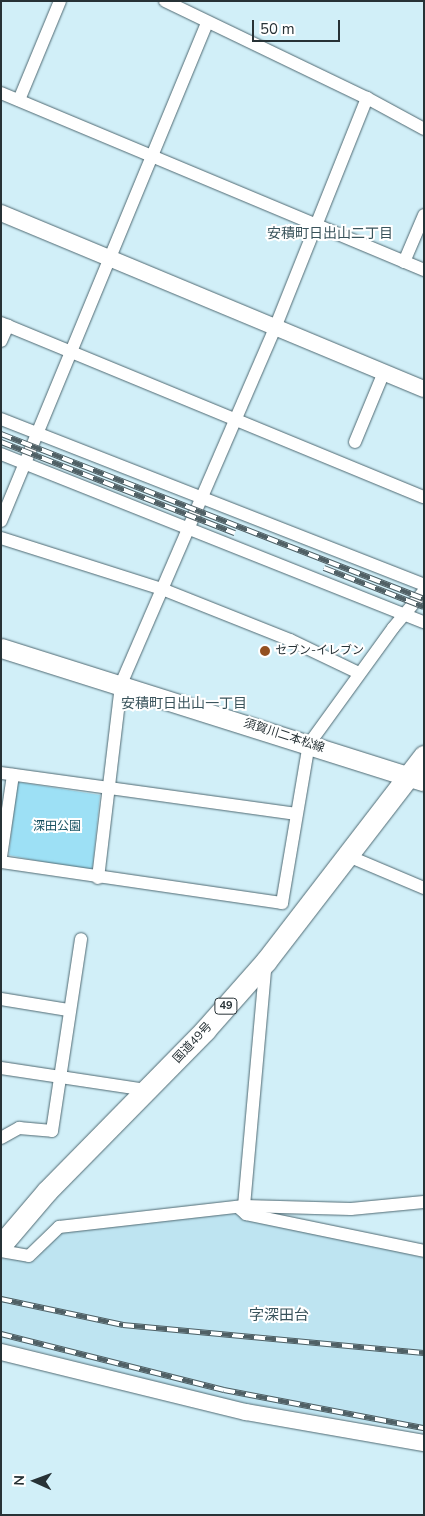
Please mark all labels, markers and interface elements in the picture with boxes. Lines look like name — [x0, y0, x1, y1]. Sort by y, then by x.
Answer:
scale bar — [255, 10, 342, 42]
text: 50 m — [260, 19, 295, 39]
district label: 安積町日出山二丁目 — [267, 226, 393, 242]
place label: セブン-イレブン — [275, 644, 364, 658]
marker: セブン-イレブン — [259, 645, 271, 657]
district label: 安積町日出山一丁目 — [121, 696, 247, 712]
street label: 須賀川二本松線 — [242, 716, 326, 756]
park label: 深田公園 — [33, 820, 81, 834]
road number: 49 — [214, 998, 238, 1014]
street label: 国道49号 — [171, 1020, 215, 1066]
district label: 字深田台 — [249, 1307, 309, 1325]
north arrow — [10, 1456, 60, 1506]
text: N — [10, 1475, 29, 1486]

